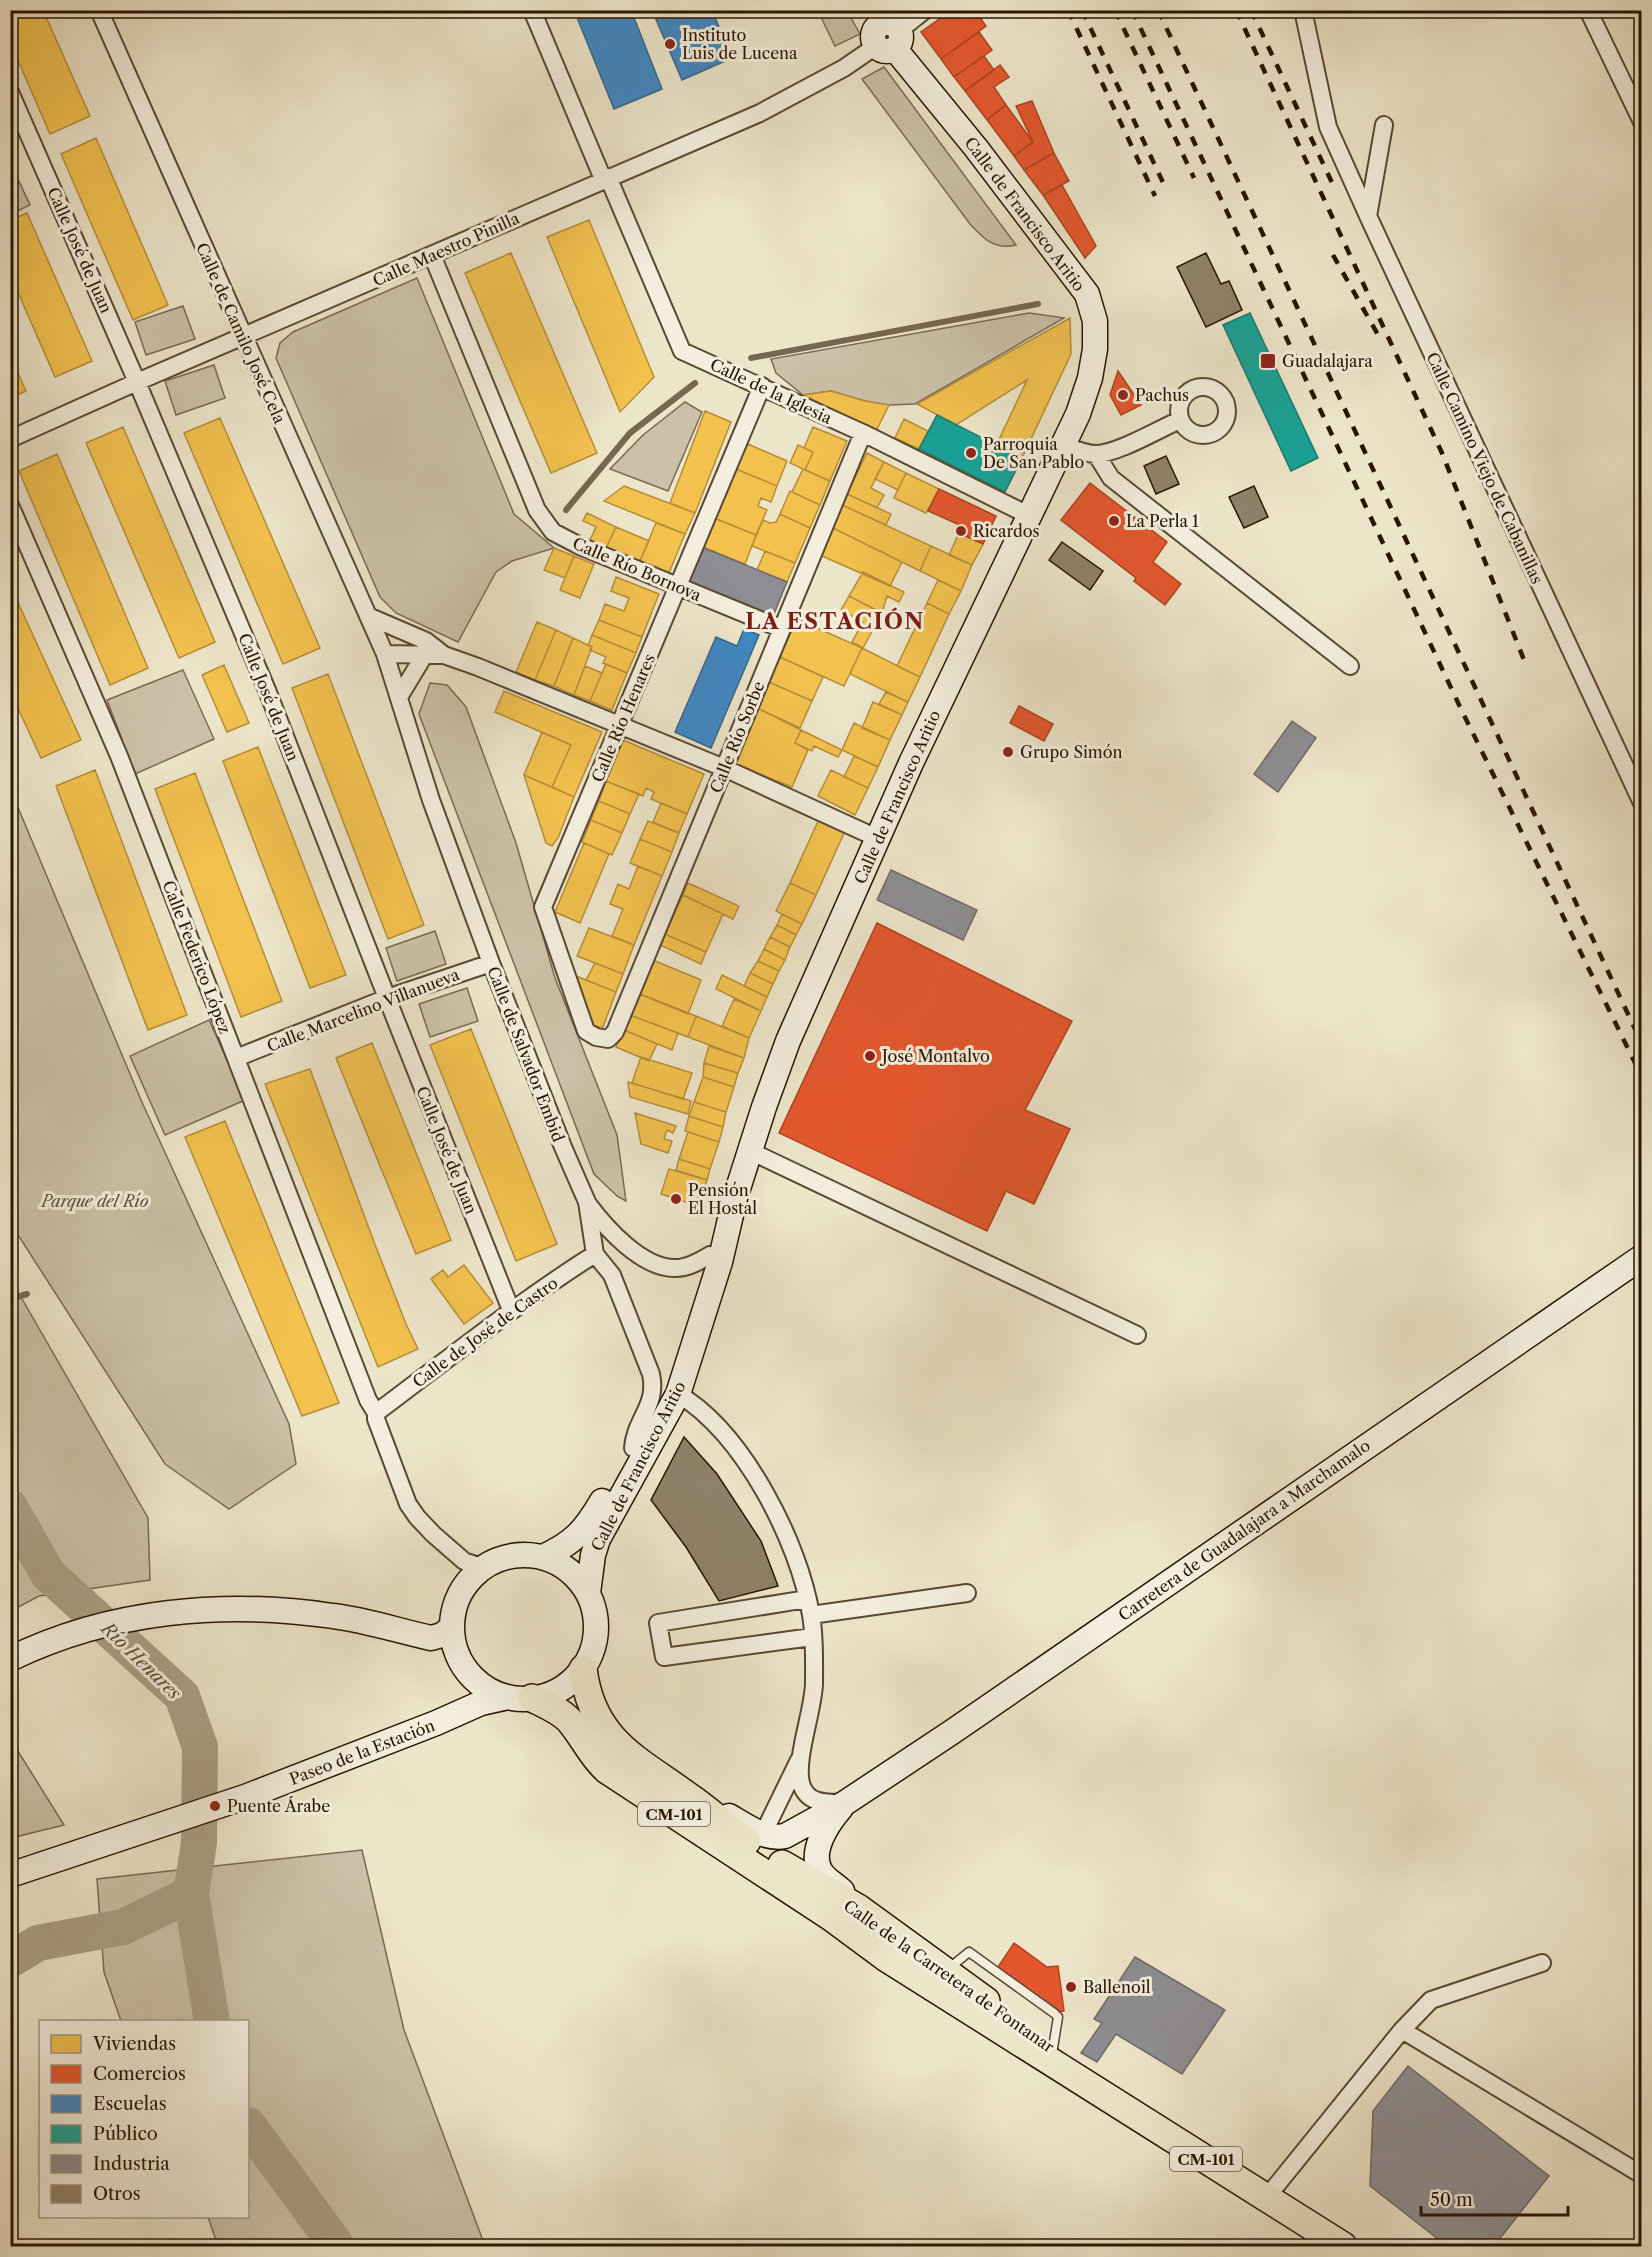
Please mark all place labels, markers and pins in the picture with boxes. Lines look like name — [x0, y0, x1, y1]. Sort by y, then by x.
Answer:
place label: Instituto Luis de Lucena — [682, 25, 798, 63]
marker: Instituto Luis de Lucena — [663, 37, 677, 51]
place label: Guadalajara — [1282, 351, 1373, 371]
marker: Guadalajara — [1259, 352, 1277, 370]
place label: Pachus — [1135, 385, 1189, 405]
marker: Pachus — [1116, 388, 1130, 402]
place label: Parroquia De San Pablo — [983, 434, 1085, 472]
marker: Parroquia De San Pablo — [964, 446, 978, 460]
place label: La Perla 1 — [1126, 511, 1199, 531]
marker: La Perla 1 — [1107, 514, 1121, 528]
place label: Ricardos — [973, 521, 1039, 541]
marker: Ricardos — [954, 524, 968, 538]
place label: Grupo Simón — [1020, 742, 1123, 762]
marker: Grupo Simón — [1001, 745, 1015, 759]
place label: José Montalvo — [879, 1046, 990, 1066]
marker: José Montalvo — [863, 1049, 877, 1063]
place label: Pensión El Hostal — [688, 1180, 757, 1218]
marker: Pensión El Hostal — [669, 1192, 683, 1206]
place label: Puente Árabe — [227, 1796, 330, 1816]
marker: Puente Árabe — [208, 1799, 222, 1813]
place label: Ballenoil — [1083, 1977, 1151, 1997]
marker: Ballenoil — [1064, 1980, 1078, 1994]

